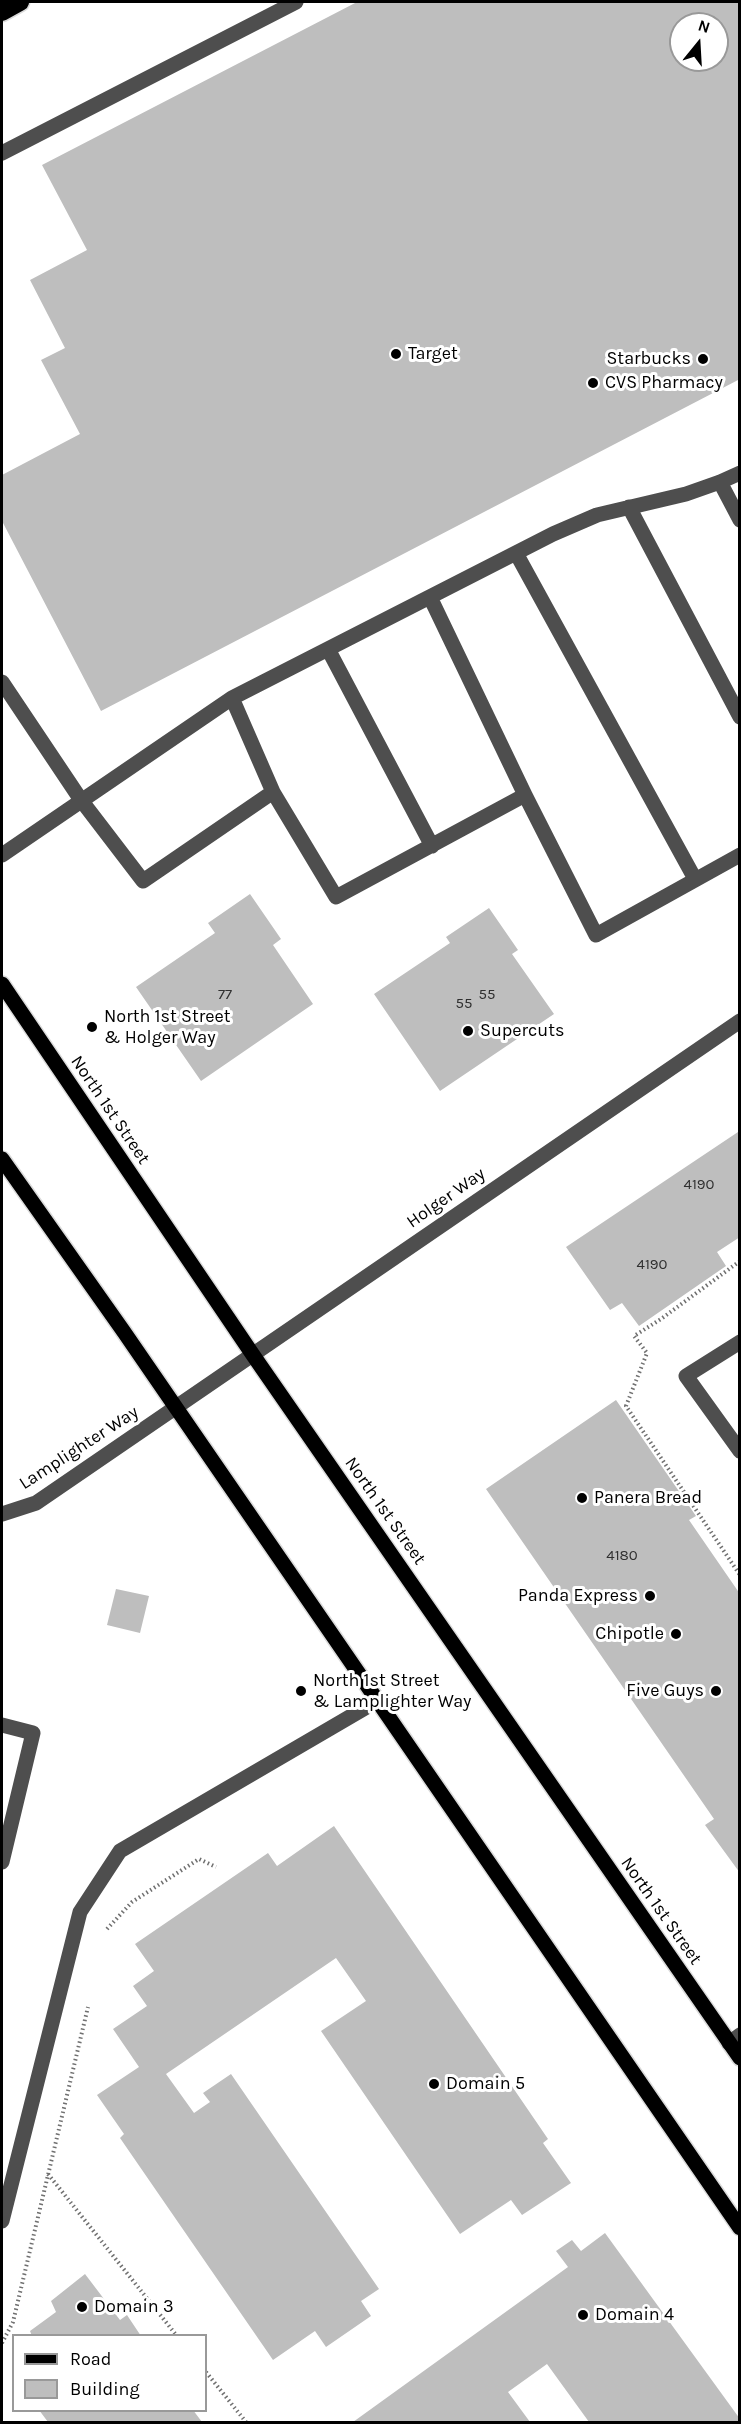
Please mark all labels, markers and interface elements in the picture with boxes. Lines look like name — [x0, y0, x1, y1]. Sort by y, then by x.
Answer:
north arrow — [669, 12, 729, 72]
text: N — [696, 15, 712, 37]
place label: Target — [408, 343, 458, 365]
marker: Target — [389, 347, 403, 361]
place label: Starbucks — [606, 348, 691, 370]
marker: Starbucks — [696, 352, 710, 366]
place label: CVS Pharmacy — [605, 372, 723, 394]
marker: CVS Pharmacy — [586, 376, 600, 390]
house number: 77 — [218, 986, 232, 1004]
house number: 55 — [479, 986, 495, 1004]
house number: 55 — [456, 995, 472, 1013]
place label: North 1st Street & Holger Way — [104, 1006, 230, 1048]
marker: North 1st Street & Holger Way — [85, 1020, 99, 1034]
place label: Supercuts — [480, 1020, 564, 1042]
marker: Supercuts — [461, 1024, 475, 1038]
street label: North 1st Street — [66, 1052, 154, 1168]
street label: Holger Way — [403, 1163, 489, 1233]
house number: 4190 — [684, 1176, 714, 1194]
house number: 4190 — [637, 1256, 667, 1274]
street label: Lamplighter Way — [15, 1401, 143, 1495]
street label: North 1st Street — [340, 1453, 430, 1569]
place label: Panera Bread — [594, 1487, 702, 1509]
marker: Panera Bread — [575, 1491, 589, 1505]
house number: 4180 — [606, 1547, 638, 1565]
place label: Panda Express — [518, 1585, 638, 1607]
marker: Panda Express — [643, 1589, 657, 1603]
place label: Chipotle — [595, 1623, 664, 1645]
marker: Chipotle — [669, 1627, 683, 1641]
place label: North 1st Street & Lamplighter Way — [313, 1670, 471, 1712]
place label: Five Guys — [626, 1680, 704, 1702]
marker: North 1st Street & Lamplighter Way — [294, 1684, 308, 1698]
marker: Five Guys — [709, 1684, 723, 1698]
street label: North 1st Street — [616, 1853, 706, 1969]
place label: Domain 5 — [446, 2073, 525, 2095]
marker: Domain 5 — [427, 2077, 441, 2091]
place label: Domain 3 — [94, 2296, 174, 2318]
marker: Domain 3 — [75, 2300, 89, 2314]
place label: Domain 4 — [595, 2304, 674, 2326]
marker: Domain 4 — [576, 2308, 590, 2322]
legend — [12, 2334, 207, 2412]
text: Road — [70, 2348, 111, 2370]
text: Building — [70, 2378, 140, 2400]

